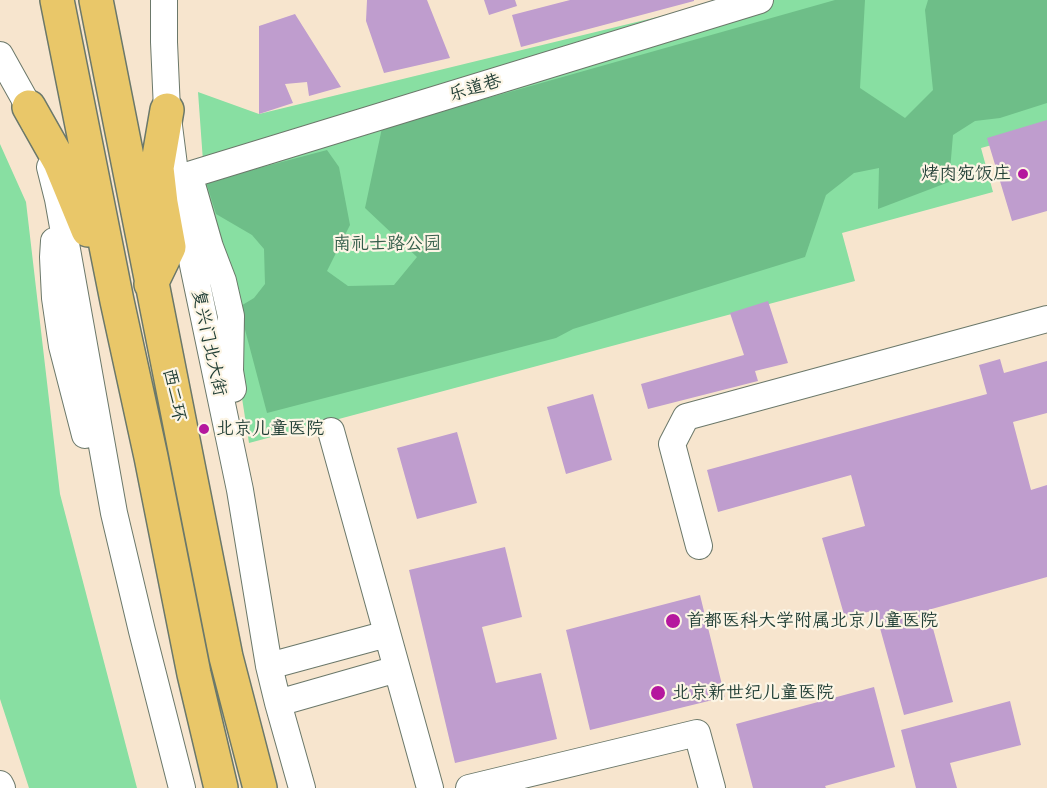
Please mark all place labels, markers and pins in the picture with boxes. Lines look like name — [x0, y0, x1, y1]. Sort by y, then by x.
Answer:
place label: 烤肉宛饭庄 — [921, 163, 1011, 185]
marker: 烤肉宛饭庄 — [1016, 167, 1030, 181]
place label: 北京儿童医院 — [216, 418, 324, 440]
marker: 北京儿童医院 — [197, 422, 211, 436]
place label: 首都医科大学附属北京儿童医院 — [686, 610, 938, 632]
marker: 首都医科大学附属北京儿童医院 — [664, 612, 682, 630]
place label: 北京新世纪儿童医院 — [672, 682, 834, 704]
marker: 北京新世纪儿童医院 — [649, 684, 667, 702]

